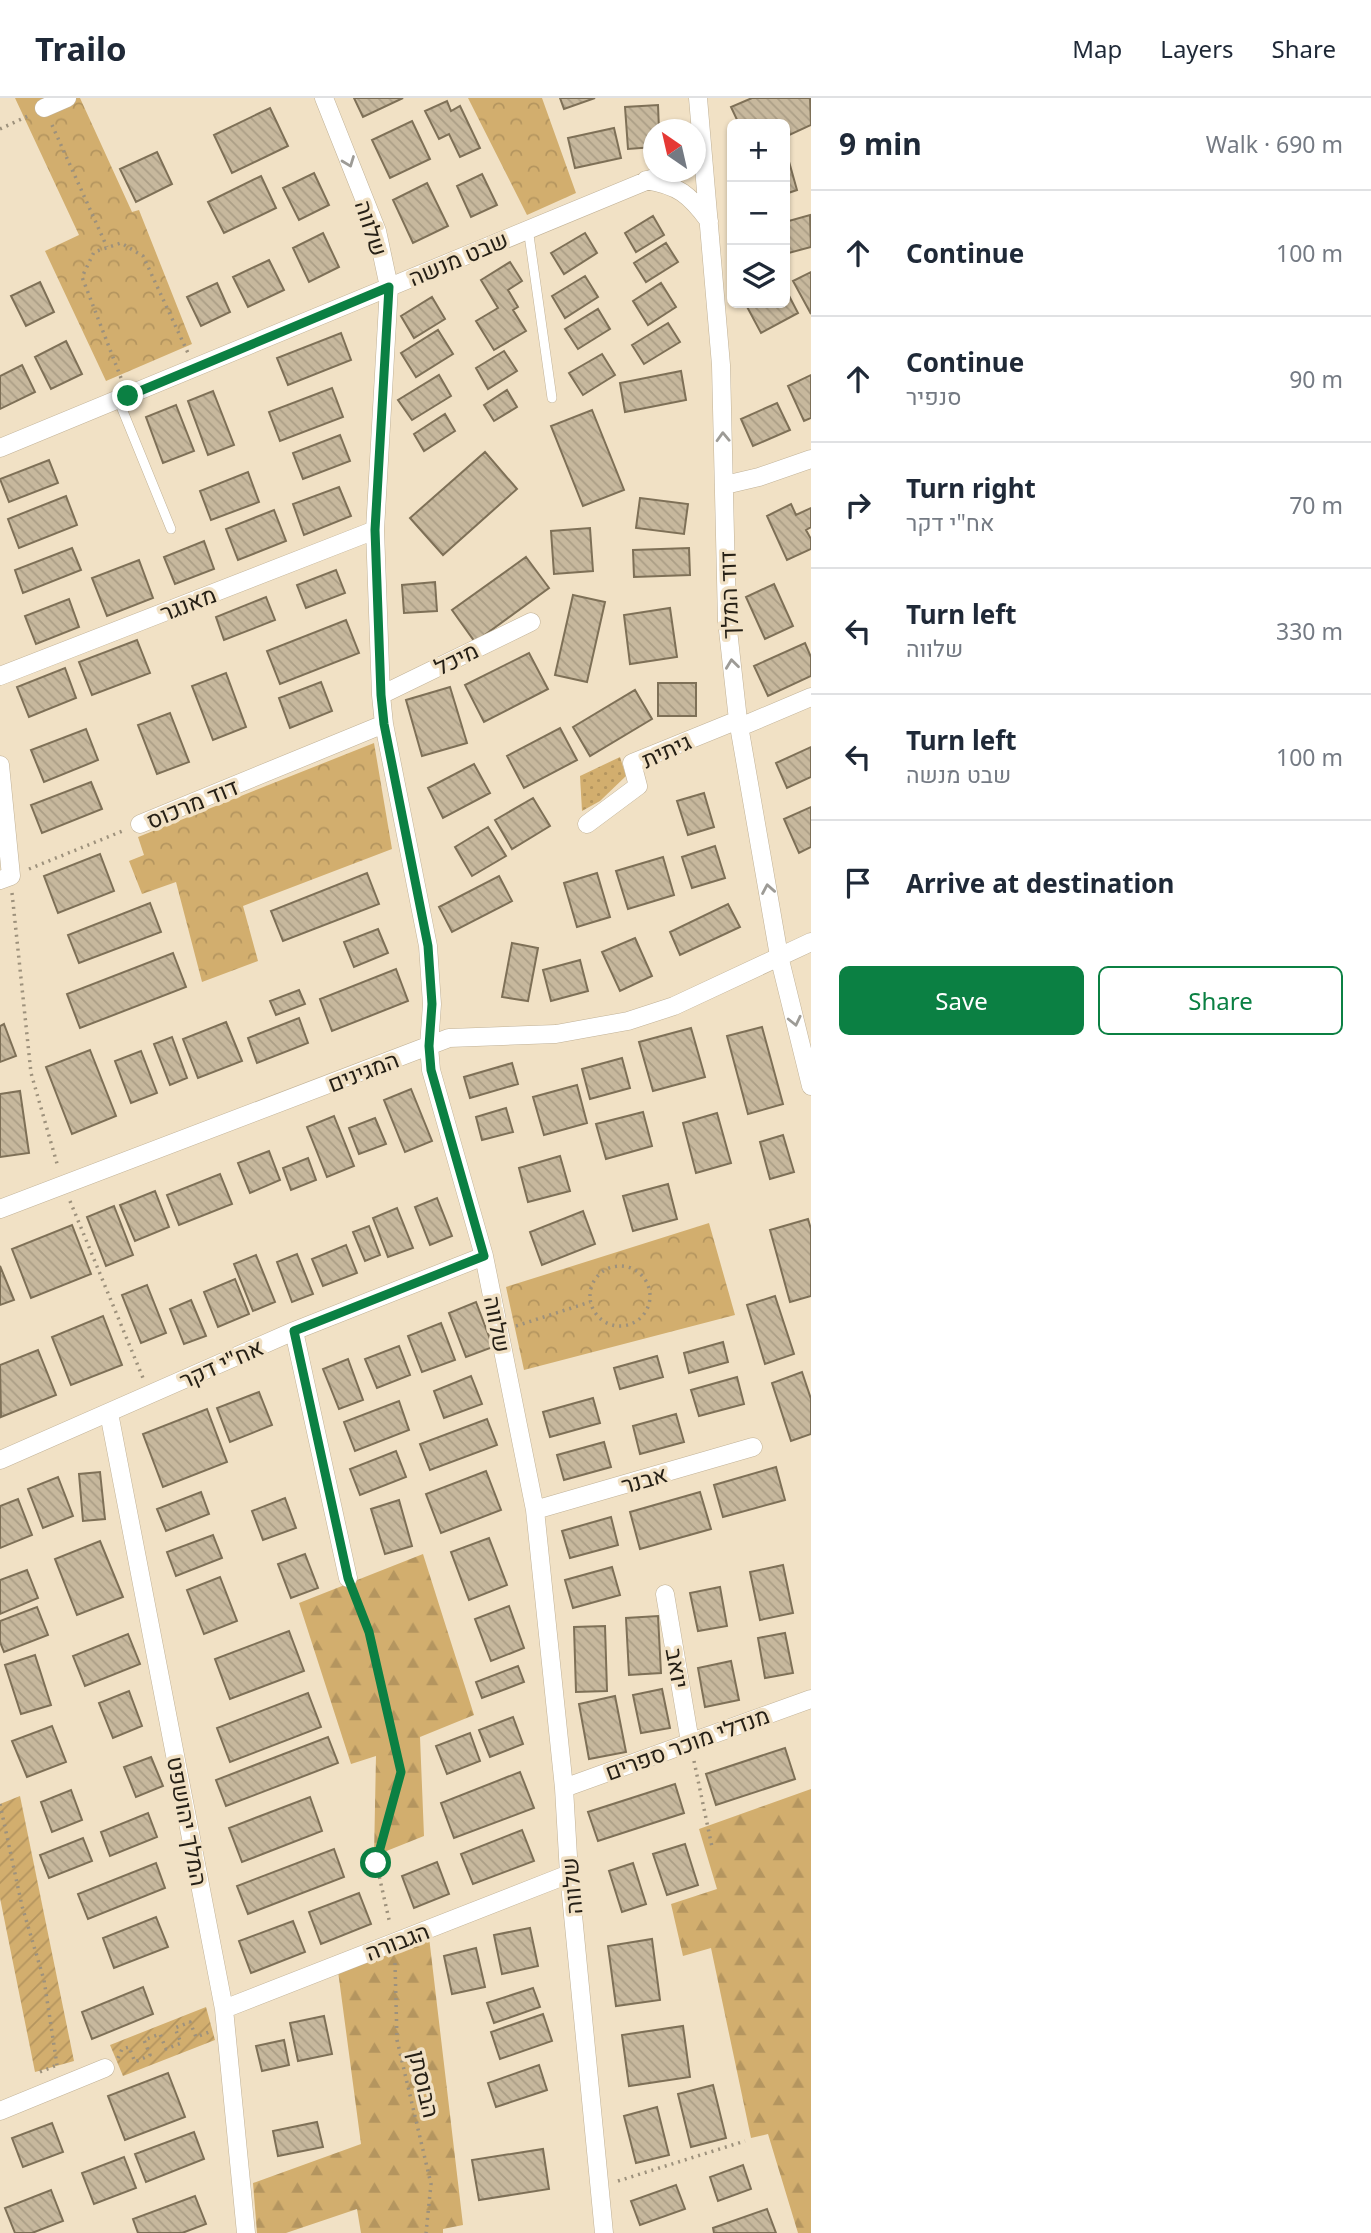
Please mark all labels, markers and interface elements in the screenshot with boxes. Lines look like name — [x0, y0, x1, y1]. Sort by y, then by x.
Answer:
text: Trailo — [35, 26, 127, 71]
text: Map — [1072, 32, 1122, 65]
text: Layers — [1160, 32, 1234, 65]
text: Share — [1272, 32, 1336, 65]
north arrow — [643, 119, 706, 182]
map controls — [727, 119, 790, 308]
button: + — [727, 119, 790, 182]
text: 9 min — [839, 123, 922, 164]
text: Walk · 690 m — [1206, 128, 1343, 160]
one-way arrow — [340, 155, 354, 167]
button: − — [727, 182, 790, 245]
street label: שלווה — [348, 196, 396, 260]
street label: שבט מנשה — [403, 223, 513, 293]
icon: ahead — [839, 234, 877, 272]
text: Continue — [906, 235, 1024, 271]
text: 100 m — [1276, 237, 1343, 269]
button: layers — [727, 245, 790, 308]
text: Continue — [906, 344, 1024, 380]
icon: ahead — [839, 360, 877, 398]
text: 90 m — [1289, 363, 1343, 395]
route end — [112, 380, 143, 411]
text: סנפיר — [906, 380, 962, 412]
one-way arrow — [716, 431, 731, 442]
text: Turn right — [906, 470, 1036, 506]
icon: right — [839, 486, 877, 524]
text: 70 m — [1289, 489, 1343, 521]
text: אח"י דקר — [906, 506, 995, 538]
street label: דוד המלך — [710, 550, 746, 640]
street label: מאנגר — [155, 578, 221, 628]
text: Turn left — [906, 596, 1017, 632]
icon: left — [839, 612, 877, 650]
text: 330 m — [1276, 615, 1343, 647]
text: שלווה — [906, 632, 963, 664]
street label: מיכל — [428, 634, 484, 682]
one-way arrow — [724, 658, 739, 670]
text: Turn left — [906, 722, 1017, 758]
street label: גיתית — [636, 725, 696, 775]
icon: left — [839, 738, 877, 776]
text: 100 m — [1276, 741, 1343, 773]
text: שבט מנשה — [906, 758, 1011, 790]
street label: דוד מרכוס — [141, 770, 243, 836]
icon: arrive — [839, 864, 877, 902]
text: Arrive at destination — [906, 865, 1175, 901]
one-way arrow — [761, 883, 776, 895]
button: Save — [839, 966, 1084, 1035]
button: Share — [1098, 966, 1343, 1035]
one-way arrow — [787, 1015, 802, 1027]
street label: המגינים — [323, 1043, 403, 1099]
street label: שלווה — [477, 1293, 519, 1355]
street label: אח"י דקר — [174, 1330, 268, 1396]
street label: אבנר — [617, 1457, 671, 1501]
street label: יואב — [659, 1645, 697, 1691]
street label: מנדלי מוכר ספרים — [600, 1698, 774, 1788]
street label: המלך יהושפט — [160, 1753, 216, 1889]
route start — [360, 1847, 391, 1878]
street label: שלווה — [553, 1856, 589, 1916]
street label: הגבורה — [360, 1914, 434, 1968]
street label: הבוסתן — [402, 2047, 448, 2121]

